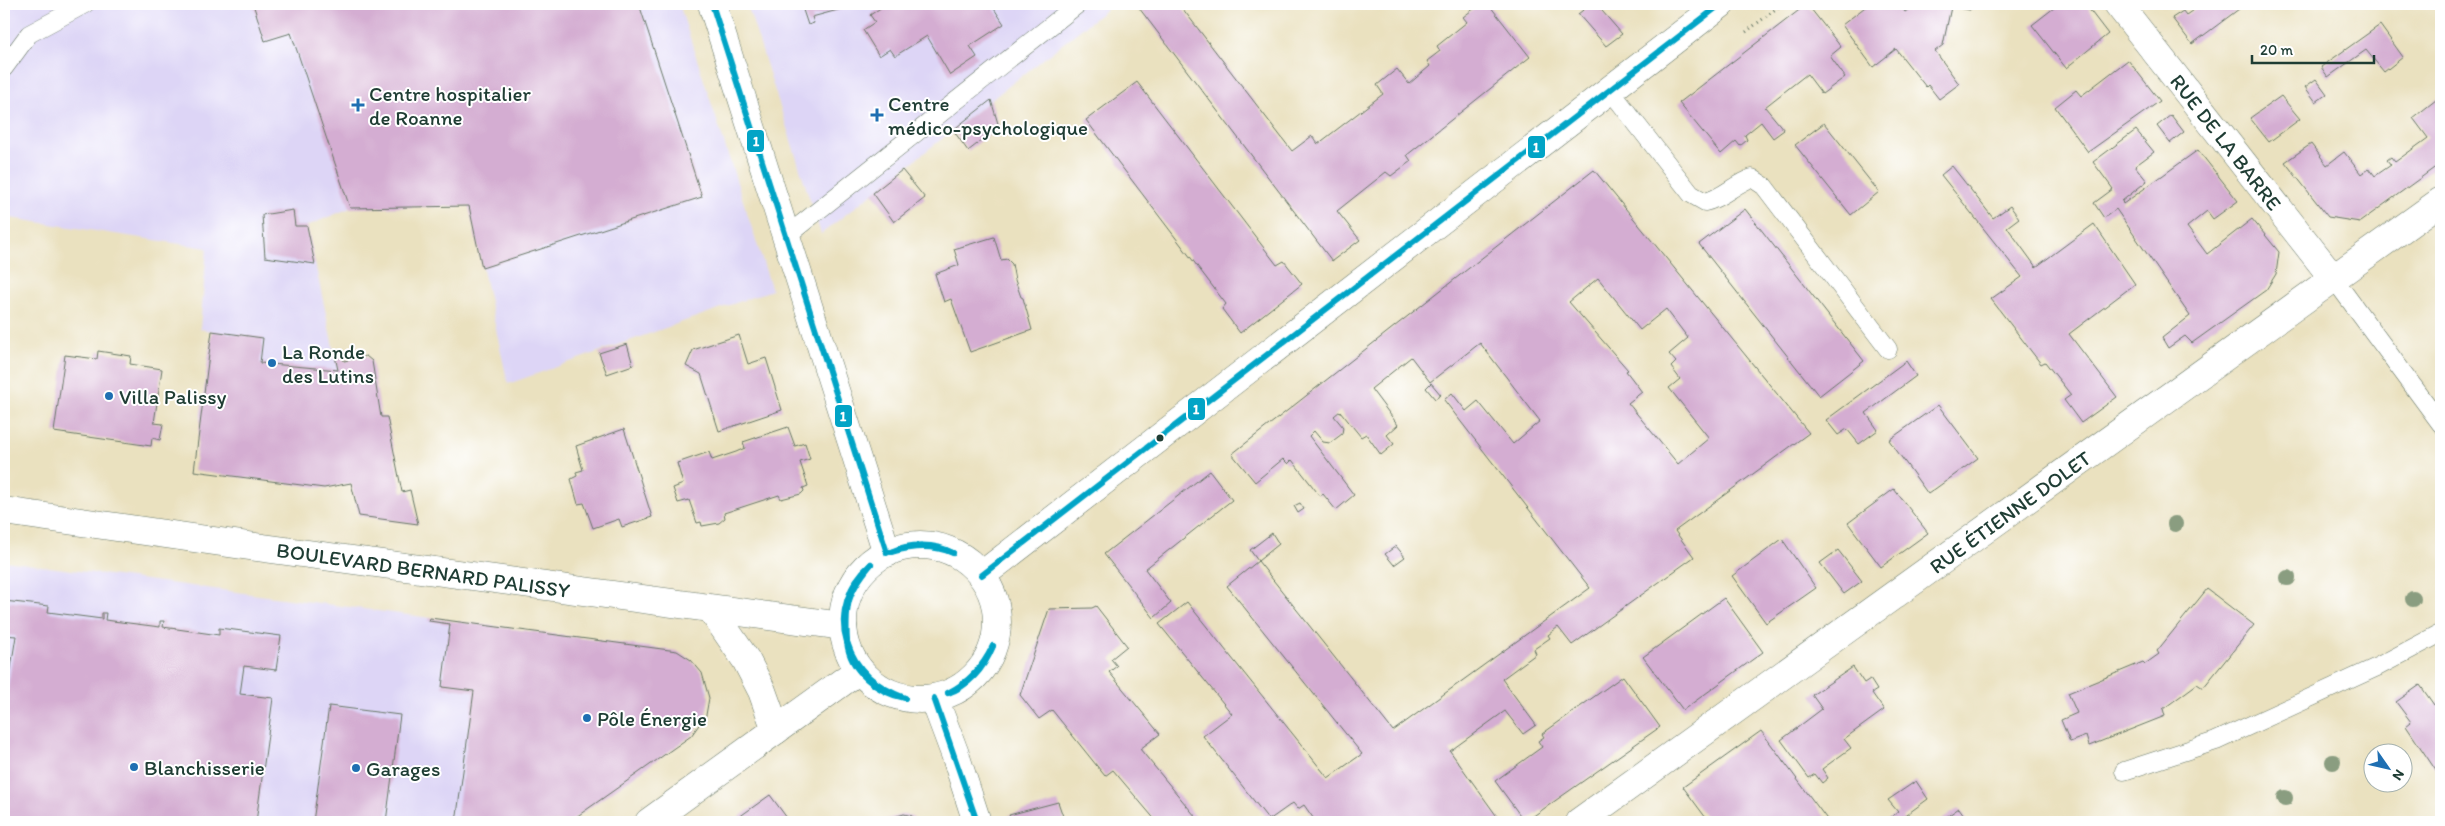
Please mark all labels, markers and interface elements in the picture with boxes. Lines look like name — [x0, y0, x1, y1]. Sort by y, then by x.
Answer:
scale bar — [2252, 32, 2375, 64]
text: 20 m — [2260, 41, 2294, 59]
street label: RUE DE LA BARRE — [2165, 69, 2287, 215]
place label: Centre hospitalier de Roanne — [369, 81, 532, 130]
place label: Centre médico-psychologique — [888, 91, 1088, 140]
marker: Centre hospitalier de Roanne — [351, 98, 365, 112]
marker: Centre médico-psychologique — [870, 108, 884, 122]
line badge: 1 — [746, 129, 765, 153]
text: 1 — [753, 133, 760, 150]
line badge: 1 — [1527, 135, 1546, 159]
text: 1 — [1533, 139, 1540, 156]
place label: La Ronde des Lutins — [282, 339, 374, 388]
marker: La Ronde des Lutins — [266, 357, 278, 369]
place label: Villa Palissy — [119, 384, 227, 409]
marker: Villa Palissy — [103, 390, 115, 402]
line badge: 1 — [1187, 397, 1206, 421]
text: 1 — [1193, 401, 1200, 418]
line badge: 1 — [834, 404, 853, 428]
text: 1 — [840, 408, 847, 425]
unlabelled marker — [1155, 433, 1165, 443]
street label: RUE ÉTIENNE DOLET — [1925, 445, 2096, 579]
street label: BOULEVARD BERNARD PALISSY — [275, 537, 571, 603]
place label: Pôle Énergie — [597, 706, 707, 731]
marker: Pôle Énergie — [581, 712, 593, 724]
north arrow — [2362, 744, 2412, 794]
place label: Blanchisserie — [144, 755, 265, 780]
place label: Garages — [366, 756, 440, 781]
marker: Blanchisserie — [128, 761, 140, 773]
marker: Garages — [350, 762, 362, 774]
text: N — [2389, 766, 2408, 784]

